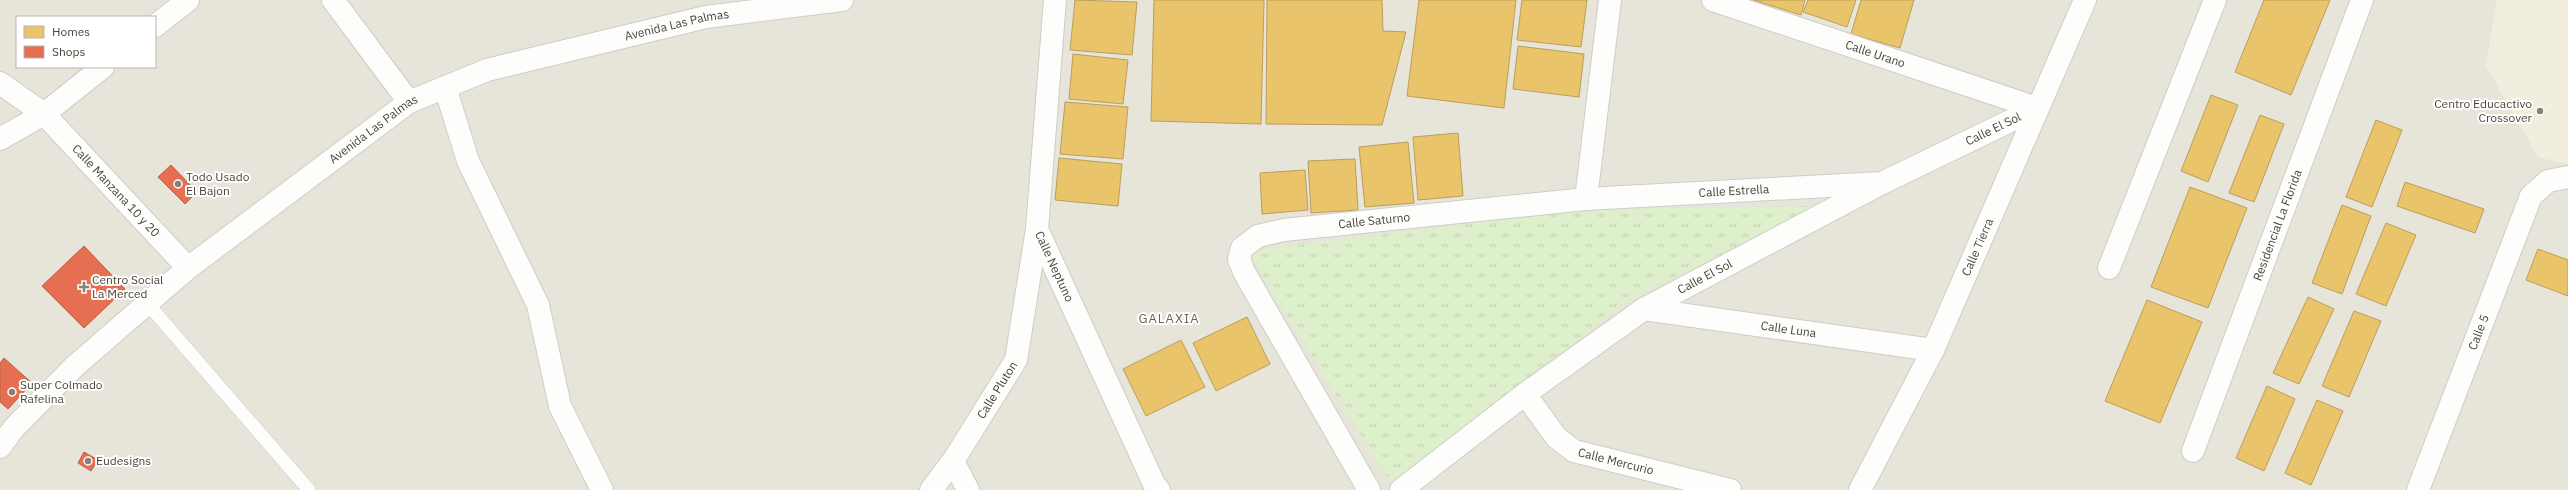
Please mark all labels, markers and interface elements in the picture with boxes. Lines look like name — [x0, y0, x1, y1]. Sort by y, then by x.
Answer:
street label: Avenida Las Palmas — [623, 6, 730, 43]
legend — [16, 16, 156, 68]
text: Homes — [52, 24, 90, 39]
street label: Calle Urano — [1843, 37, 1908, 71]
text: Shops — [52, 44, 85, 59]
street label: Avenida Las Palmas — [326, 91, 420, 166]
place label: Centro Educactivo Crossover — [2434, 96, 2533, 125]
marker: Centro Educactivo Crossover — [2535, 106, 2545, 116]
street label: Calle El Sol — [1963, 109, 2023, 148]
street label: Calle Manzana 10 y 20 — [69, 141, 163, 240]
street label: Residencial La Florida — [2249, 167, 2305, 283]
place label: Todo Usado El Bajon — [186, 169, 250, 198]
marker: Todo Usado El Bajon — [173, 179, 183, 189]
street label: Calle Estrella — [1698, 181, 1770, 200]
street label: Calle Saturno — [1337, 209, 1411, 231]
street label: Calle Tierra — [1958, 215, 1997, 278]
street label: Calle Neptuno — [1032, 228, 1078, 304]
street label: Calle El Sol — [1675, 256, 1735, 297]
place label: Centro Social La Merced — [92, 272, 163, 301]
marker: Centro Social La Merced — [79, 282, 89, 292]
district label: GALAXIA — [1138, 310, 1200, 327]
street label: Calle 5 — [2465, 312, 2492, 352]
street label: Calle Luna — [1760, 318, 1818, 340]
street label: Calle Pluton — [973, 358, 1020, 421]
place label: Super Colmado Rafelina — [20, 377, 103, 406]
marker: Super Colmado Rafelina — [7, 387, 17, 397]
street label: Calle Mercurio — [1577, 444, 1656, 478]
place label: Eudesigns — [96, 453, 151, 468]
marker: Eudesigns — [83, 456, 93, 466]

